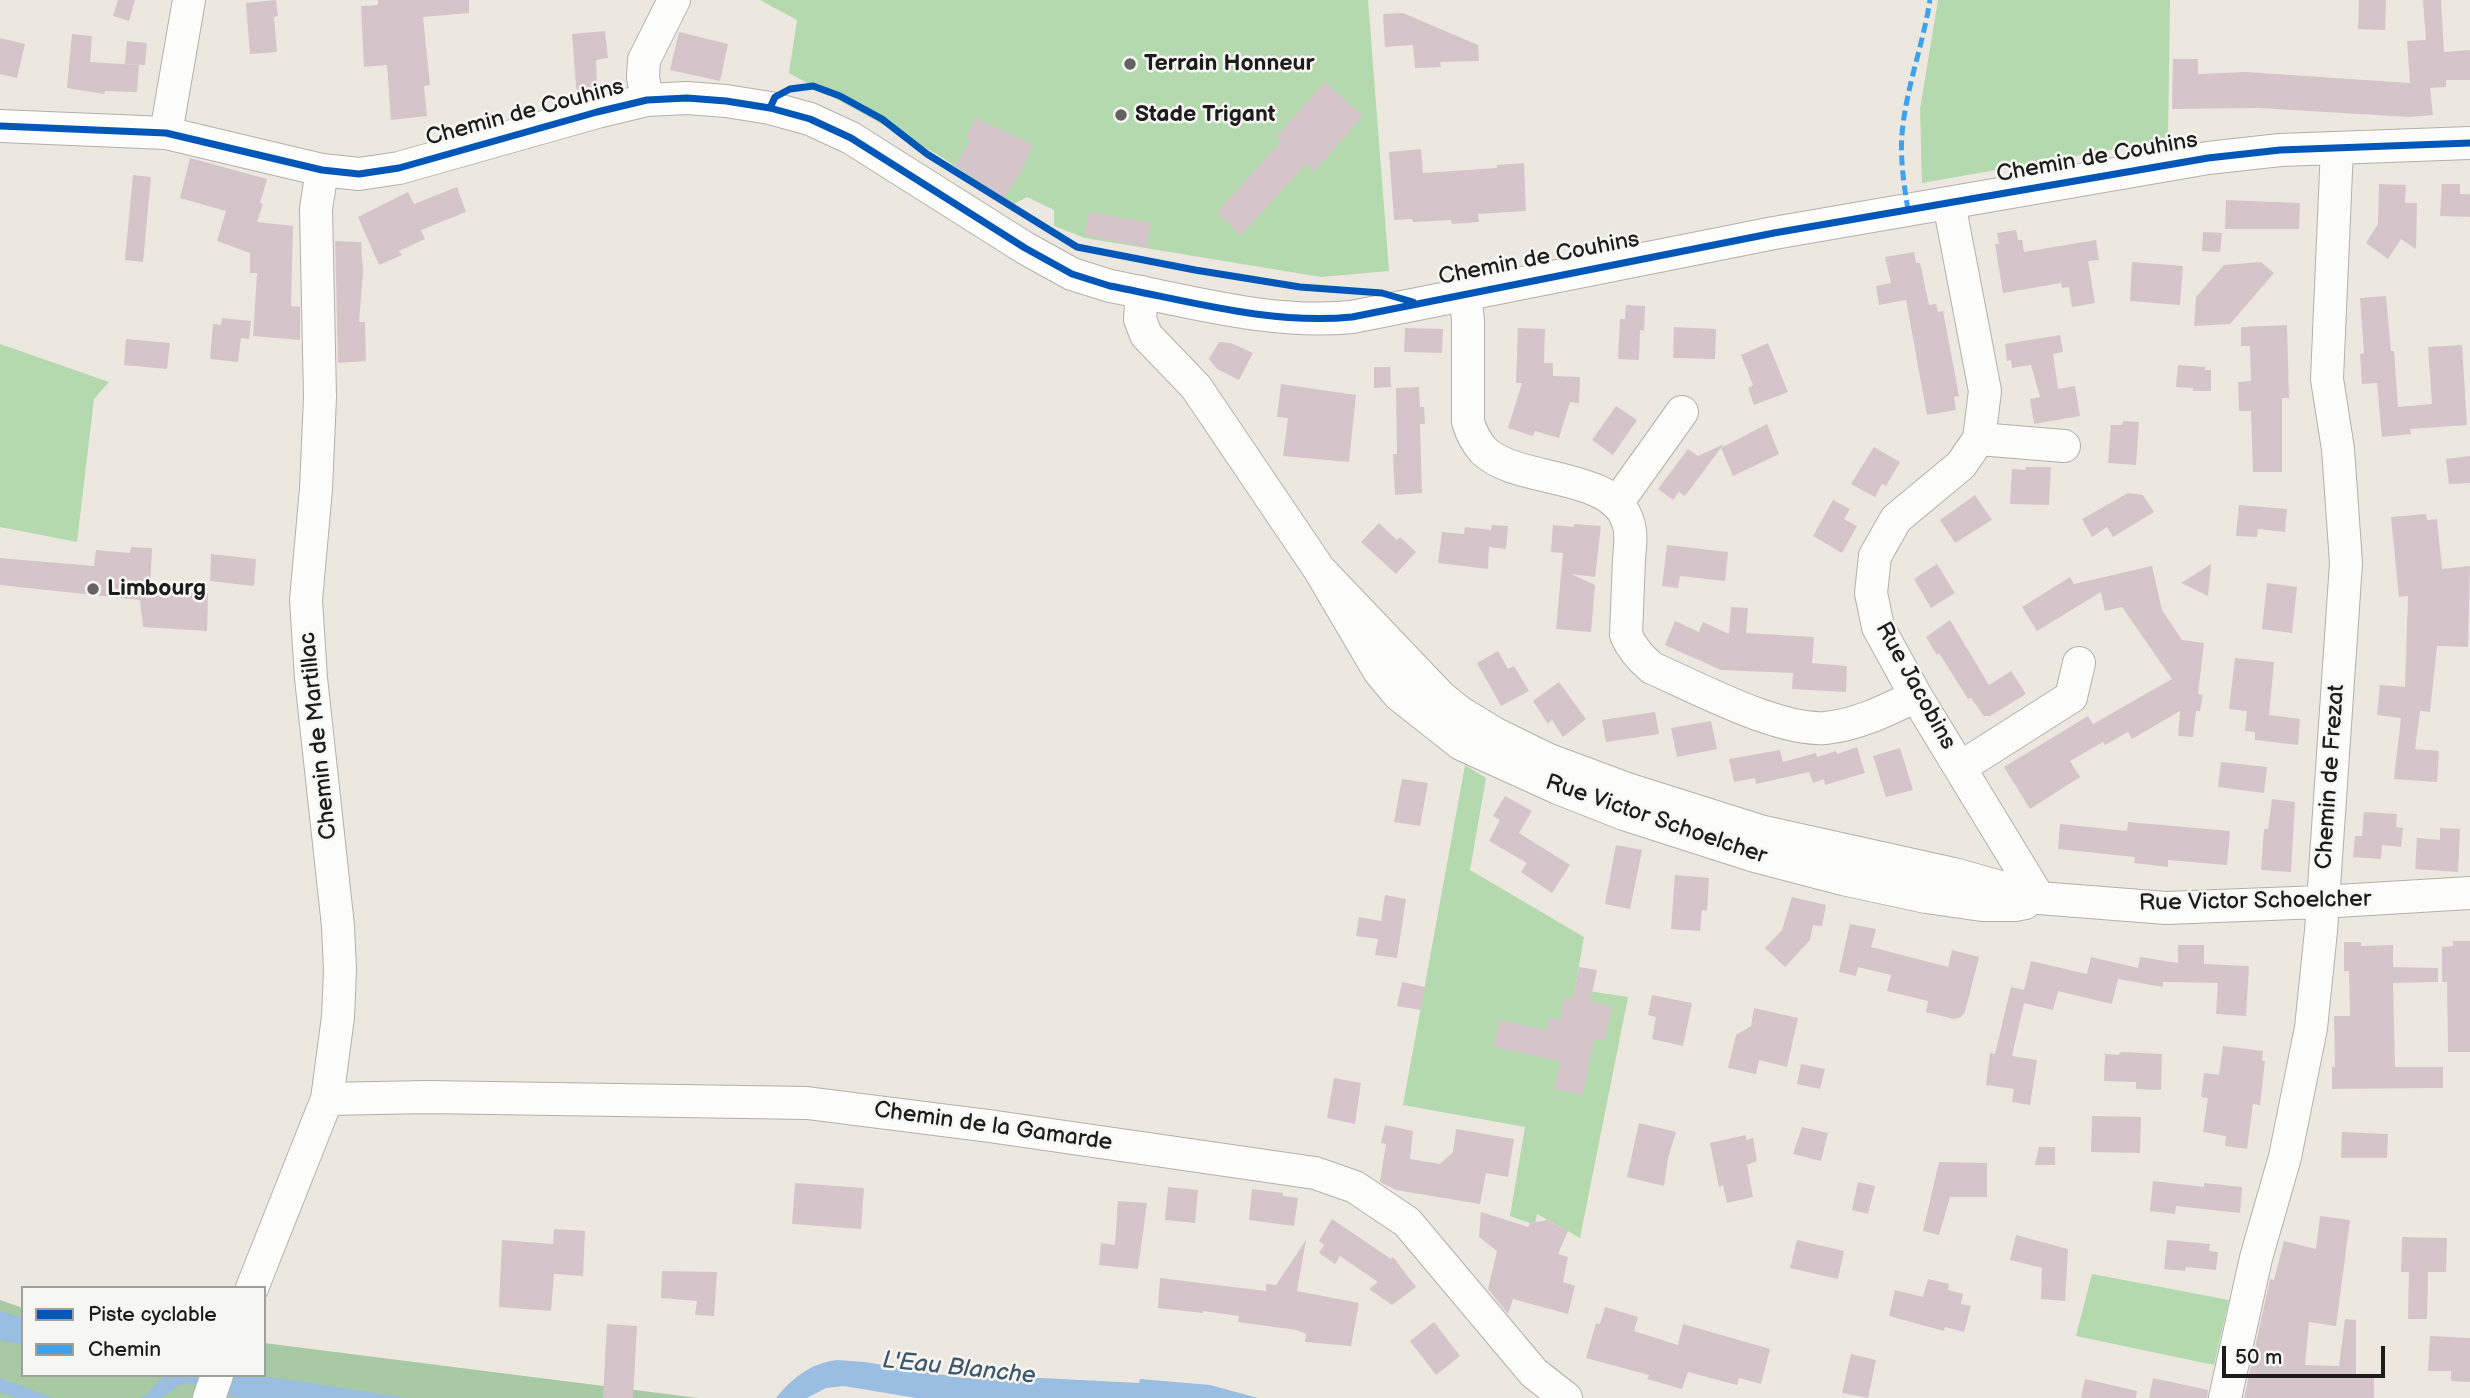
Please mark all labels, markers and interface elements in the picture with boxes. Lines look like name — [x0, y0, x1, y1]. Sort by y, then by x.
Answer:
place label: Terrain Honneur — [1144, 50, 1315, 78]
marker: Terrain Honneur — [1122, 56, 1138, 72]
street label: Chemin de Couhins — [423, 73, 627, 153]
place label: Stade Trigant — [1135, 101, 1276, 129]
marker: Stade Trigant — [1113, 107, 1129, 123]
street label: Chemin de Couhins — [1994, 127, 2200, 189]
street label: Chemin de Couhins — [1436, 226, 1642, 292]
place label: Limbourg — [107, 575, 206, 603]
marker: Limbourg — [85, 581, 101, 597]
street label: Rue Jacobins — [1869, 617, 1961, 755]
street label: Chemin de Martillac — [294, 631, 344, 841]
street label: Chemin de Frezat — [2311, 684, 2351, 870]
street label: Rue Victor Schoelcher — [1542, 769, 1770, 871]
street label: Rue Victor Schoelcher — [2139, 886, 2371, 918]
street label: Chemin de la Gamarde — [872, 1097, 1114, 1157]
legend — [21, 1286, 266, 1377]
text: Piste cyclable — [88, 1302, 217, 1327]
scale bar — [2225, 1332, 2388, 1376]
text: Chemin — [88, 1337, 161, 1362]
text: 50 m — [2235, 1345, 2282, 1370]
water label: L'Eau Blanche — [881, 1347, 1037, 1391]

